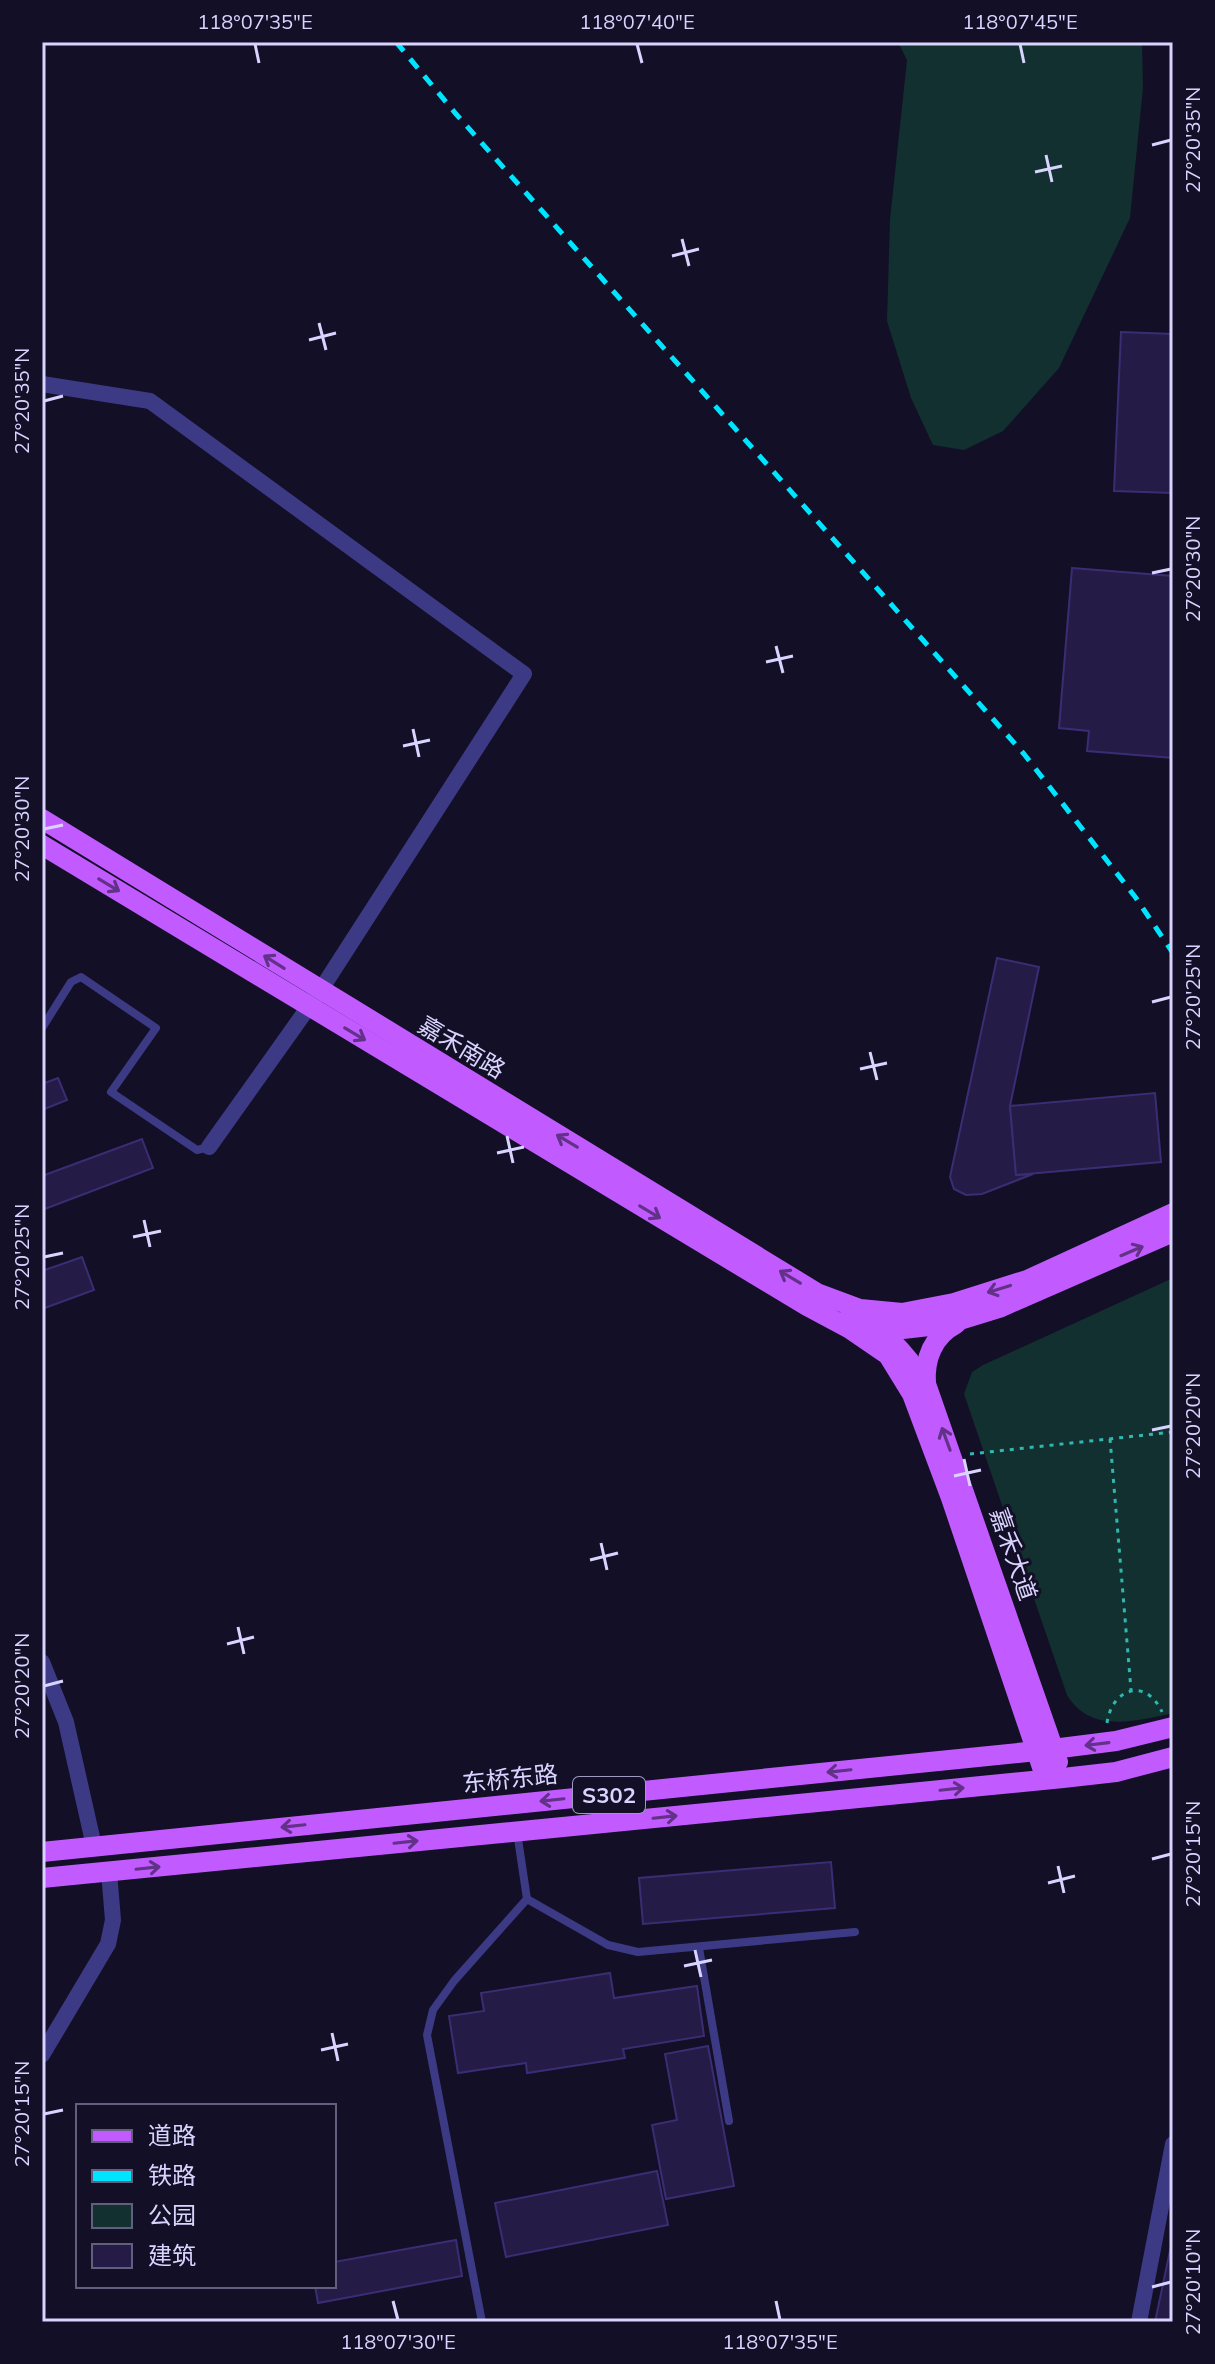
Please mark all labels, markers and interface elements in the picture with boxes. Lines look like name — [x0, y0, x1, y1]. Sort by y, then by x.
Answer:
text: 118°07'35"E — [197, 9, 313, 34]
text: 118°07'40"E — [579, 9, 695, 34]
text: 118°07'45"E — [962, 9, 1078, 34]
text: 27°20'35"N — [1180, 87, 1205, 193]
text: 27°20'35"N — [9, 348, 34, 454]
text: 27°20'30"N — [1180, 516, 1205, 622]
text: 27°20'30"N — [9, 776, 34, 882]
one-way arrow — [97, 878, 120, 894]
text: 27°20'25"N — [1180, 944, 1205, 1050]
one-way arrow — [263, 954, 286, 970]
street label: 嘉禾南路 — [413, 1009, 511, 1085]
one-way arrow — [343, 1027, 366, 1043]
one-way arrow — [557, 1133, 579, 1150]
text: 27°20'25"N — [9, 1204, 34, 1310]
one-way arrow — [638, 1204, 661, 1220]
one-way arrow — [1119, 1243, 1144, 1258]
one-way arrow — [779, 1268, 801, 1285]
one-way arrow — [986, 1282, 1012, 1297]
text: 27°20'20"N — [1180, 1373, 1205, 1479]
one-way arrow — [938, 1427, 953, 1452]
street label: 嘉禾大道 — [984, 1504, 1044, 1604]
text: 27°20'20"N — [9, 1633, 34, 1739]
one-way arrow — [1085, 1737, 1110, 1752]
street label: 东桥东路 — [461, 1758, 559, 1798]
one-way arrow — [826, 1764, 853, 1779]
road number: S302 — [573, 1777, 645, 1813]
one-way arrow — [938, 1781, 965, 1796]
one-way arrow — [539, 1793, 566, 1808]
text: 27°20'15"N — [1180, 1801, 1205, 1907]
one-way arrow — [651, 1809, 678, 1824]
one-way arrow — [281, 1819, 307, 1834]
one-way arrow — [392, 1835, 419, 1850]
one-way arrow — [134, 1860, 160, 1875]
text: 27°20'15"N — [9, 2061, 34, 2167]
legend — [76, 2104, 336, 2288]
text: 道路 — [148, 2120, 196, 2150]
text: 铁路 — [148, 2160, 196, 2190]
text: 公园 — [148, 2200, 196, 2230]
text: 27°20'10"N — [1180, 2229, 1205, 2335]
text: 建筑 — [148, 2240, 196, 2270]
text: 118°07'30"E — [340, 2329, 456, 2354]
text: 118°07'35"E — [722, 2329, 838, 2354]

